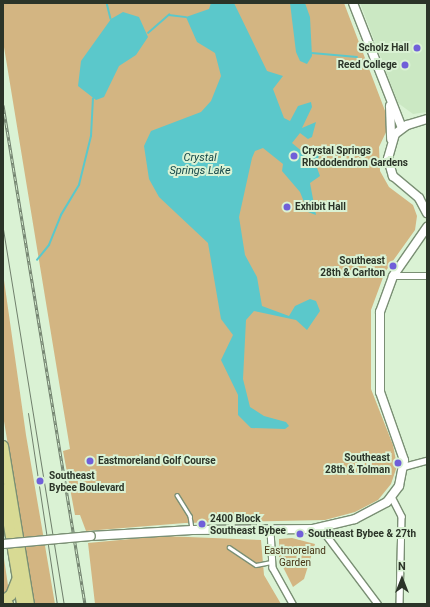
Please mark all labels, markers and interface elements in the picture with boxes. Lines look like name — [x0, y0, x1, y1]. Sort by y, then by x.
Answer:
place label: Scholz Hall — [358, 42, 409, 54]
marker: Scholz Hall — [412, 43, 422, 53]
place label: Reed College — [338, 59, 397, 71]
marker: Reed College — [400, 60, 410, 70]
place label: Crystal Springs Rhododendron Gardens — [302, 144, 408, 168]
marker: Crystal Springs Rhododendron Gardens — [289, 151, 299, 161]
water label: Crystal Springs Lake — [169, 152, 231, 178]
place label: Exhibit Hall — [295, 201, 346, 213]
marker: Exhibit Hall — [282, 202, 292, 212]
place label: Southeast 28th & Carlton — [320, 254, 385, 278]
marker: Southeast 28th & Carlton — [388, 261, 398, 271]
place label: Southeast 28th & Tolman — [325, 451, 390, 474]
place label: Eastmoreland Golf Course — [98, 455, 216, 467]
marker: Eastmoreland Golf Course — [85, 456, 95, 466]
marker: Southeast 28th & Tolman — [393, 458, 403, 468]
place label: Southeast Bybee Boulevard — [49, 469, 124, 492]
marker: Southeast Bybee Boulevard — [34, 475, 46, 487]
place label: 2400 Block Southeast Bybee — [210, 512, 286, 536]
marker: 2400 Block Southeast Bybee — [197, 519, 207, 529]
place label: Southeast Bybee & 27th — [308, 528, 416, 540]
marker: Southeast Bybee & 27th — [295, 529, 305, 539]
park label: Eastmoreland Garden — [264, 544, 326, 568]
north arrow — [382, 559, 422, 599]
text: N — [398, 560, 406, 573]

